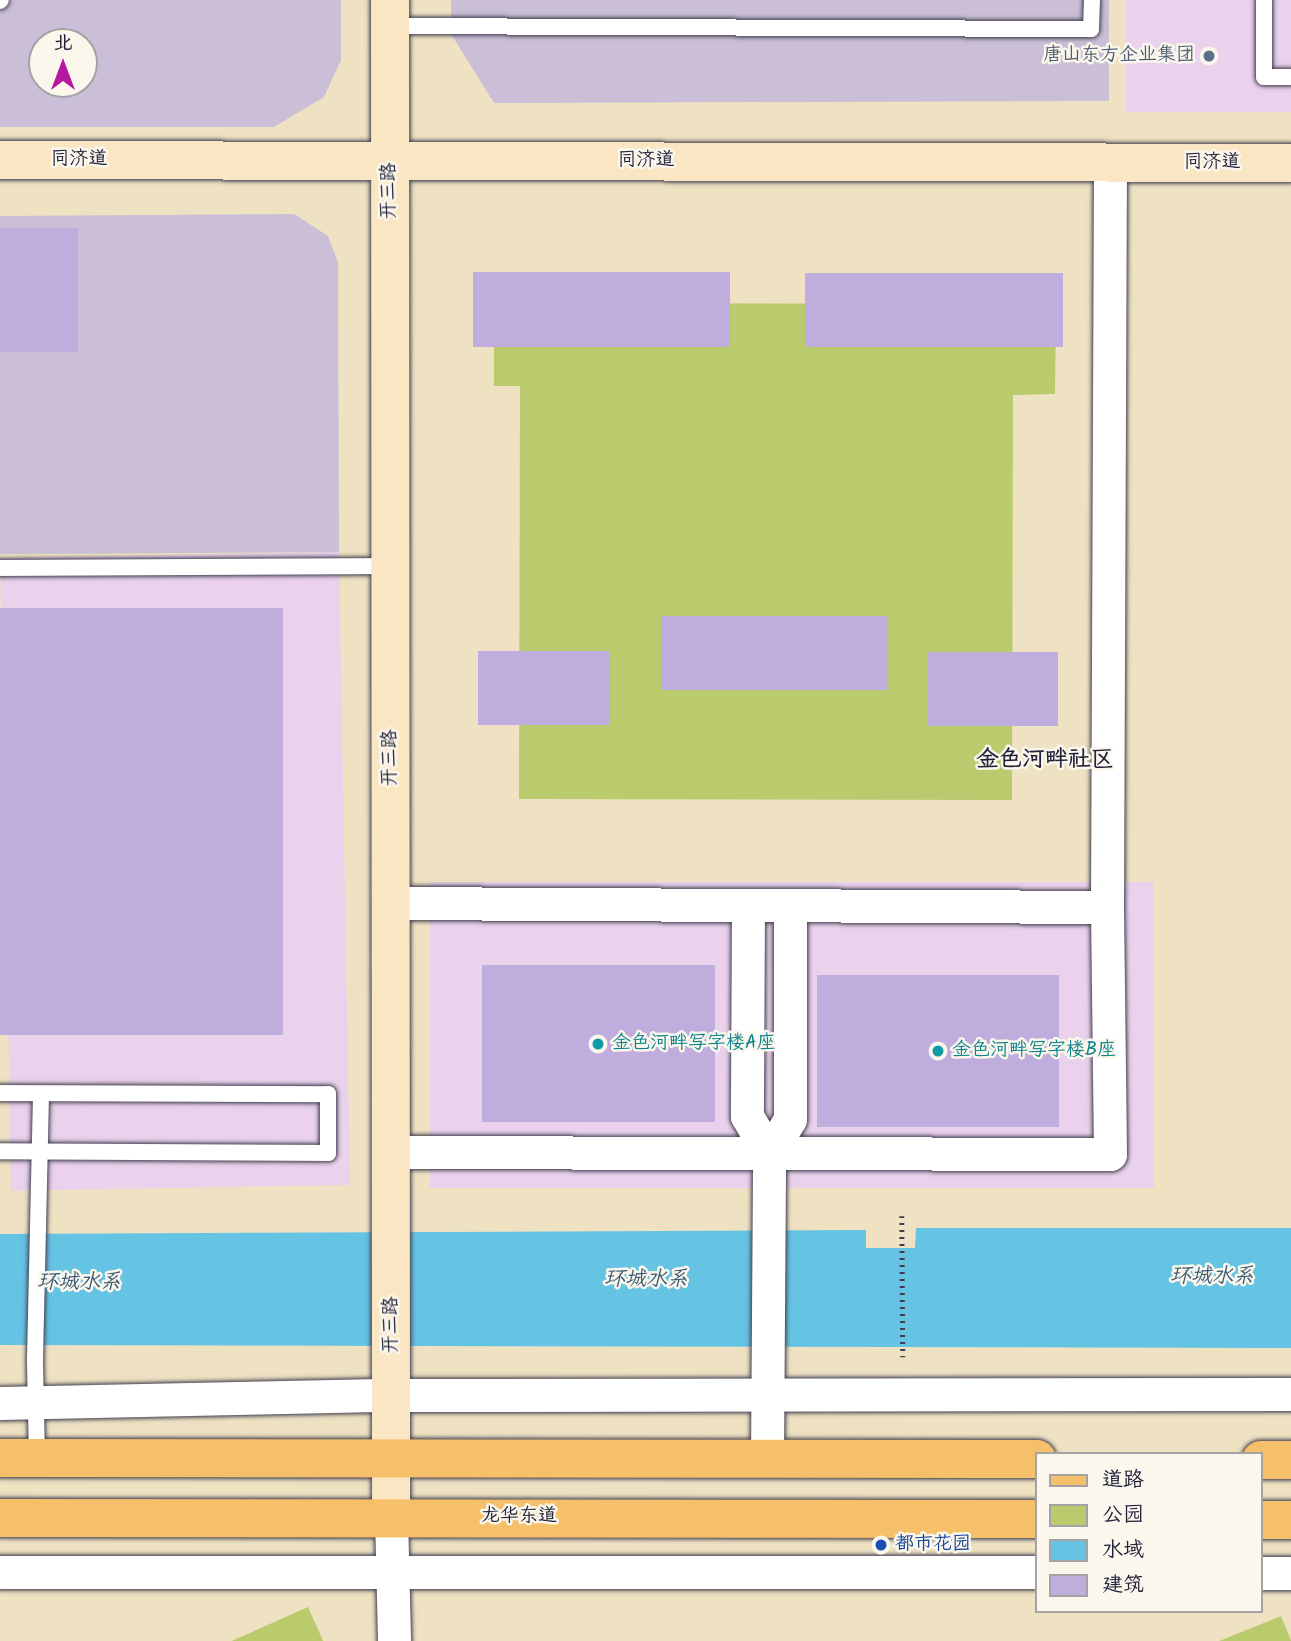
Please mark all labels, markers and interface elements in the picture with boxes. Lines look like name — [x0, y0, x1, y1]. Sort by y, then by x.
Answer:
north arrow — [28, 28, 98, 98]
text: 北 — [53, 29, 73, 59]
place label: 唐山东方企业集团 — [1043, 45, 1195, 67]
marker: 唐山东方企业集团 — [1201, 48, 1217, 64]
street label: 同济道 — [51, 149, 107, 171]
street label: 同济道 — [618, 150, 674, 172]
street label: 同济道 — [1184, 152, 1240, 174]
street label: 开三路 — [379, 163, 401, 219]
street label: 开三路 — [380, 730, 402, 786]
district label: 金色河畔社区 — [976, 746, 1114, 774]
place label: 金色河畔写字楼A座 — [612, 1033, 776, 1055]
marker: 金色河畔写字楼A座 — [590, 1036, 606, 1052]
place label: 金色河畔写字楼B座 — [952, 1040, 1116, 1062]
marker: 金色河畔写字楼B座 — [930, 1043, 946, 1059]
water label: 环城水系 — [1170, 1264, 1254, 1290]
water label: 环城水系 — [604, 1267, 688, 1293]
water label: 环城水系 — [37, 1270, 121, 1296]
street label: 开三路 — [381, 1297, 403, 1353]
legend — [1036, 1452, 1263, 1613]
text: 道路 — [1102, 1464, 1144, 1497]
text: 公园 — [1102, 1499, 1144, 1532]
street label: 龙华东道 — [481, 1506, 557, 1528]
place label: 都市花园 — [895, 1534, 971, 1556]
text: 水域 — [1102, 1534, 1144, 1567]
marker: 都市花园 — [873, 1537, 889, 1553]
text: 建筑 — [1102, 1569, 1144, 1602]

